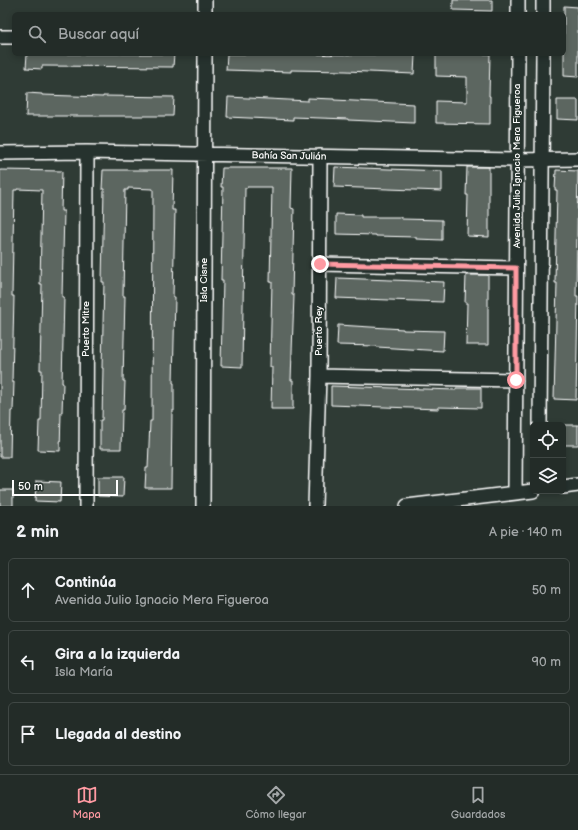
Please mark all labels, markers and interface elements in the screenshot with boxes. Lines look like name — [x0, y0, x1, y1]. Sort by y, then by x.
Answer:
search box — [12, 12, 566, 56]
icon: search — [26, 23, 48, 45]
text: Buscar aquí — [58, 25, 139, 44]
street label: Avenida Julio Ignacio Mera Figueroa — [511, 83, 523, 248]
street label: Bahía San Julián — [252, 149, 327, 163]
route end — [311, 255, 329, 273]
street label: Isla Cisne — [198, 258, 210, 302]
street label: Puerto Mitre — [80, 301, 92, 357]
street label: Puerto Rey — [313, 305, 325, 356]
route start — [507, 371, 525, 389]
map controls — [530, 422, 566, 494]
button: locate — [530, 422, 566, 458]
button: layers — [530, 458, 566, 494]
scale bar — [12, 478, 118, 497]
text: 50 m — [18, 480, 43, 493]
text: 2 min — [16, 522, 59, 542]
text: A pie · 140 m — [489, 524, 562, 540]
text: Continúa — [55, 573, 116, 592]
icon: ahead — [17, 579, 39, 601]
text: 50 m — [532, 582, 561, 598]
text: Avenida Julio Ignacio Mera Figueroa — [55, 592, 269, 608]
text: Gira a la izquierda — [55, 645, 180, 664]
icon: left — [17, 651, 39, 673]
text: 90 m — [532, 654, 561, 670]
text: Isla María — [55, 664, 113, 680]
icon: arrive — [17, 723, 39, 745]
text: Llegada al destino — [55, 725, 181, 744]
tab: Mapa — [72, 784, 101, 821]
tab: Cómo llegar — [246, 784, 306, 821]
tab: Guardados — [451, 784, 506, 821]

